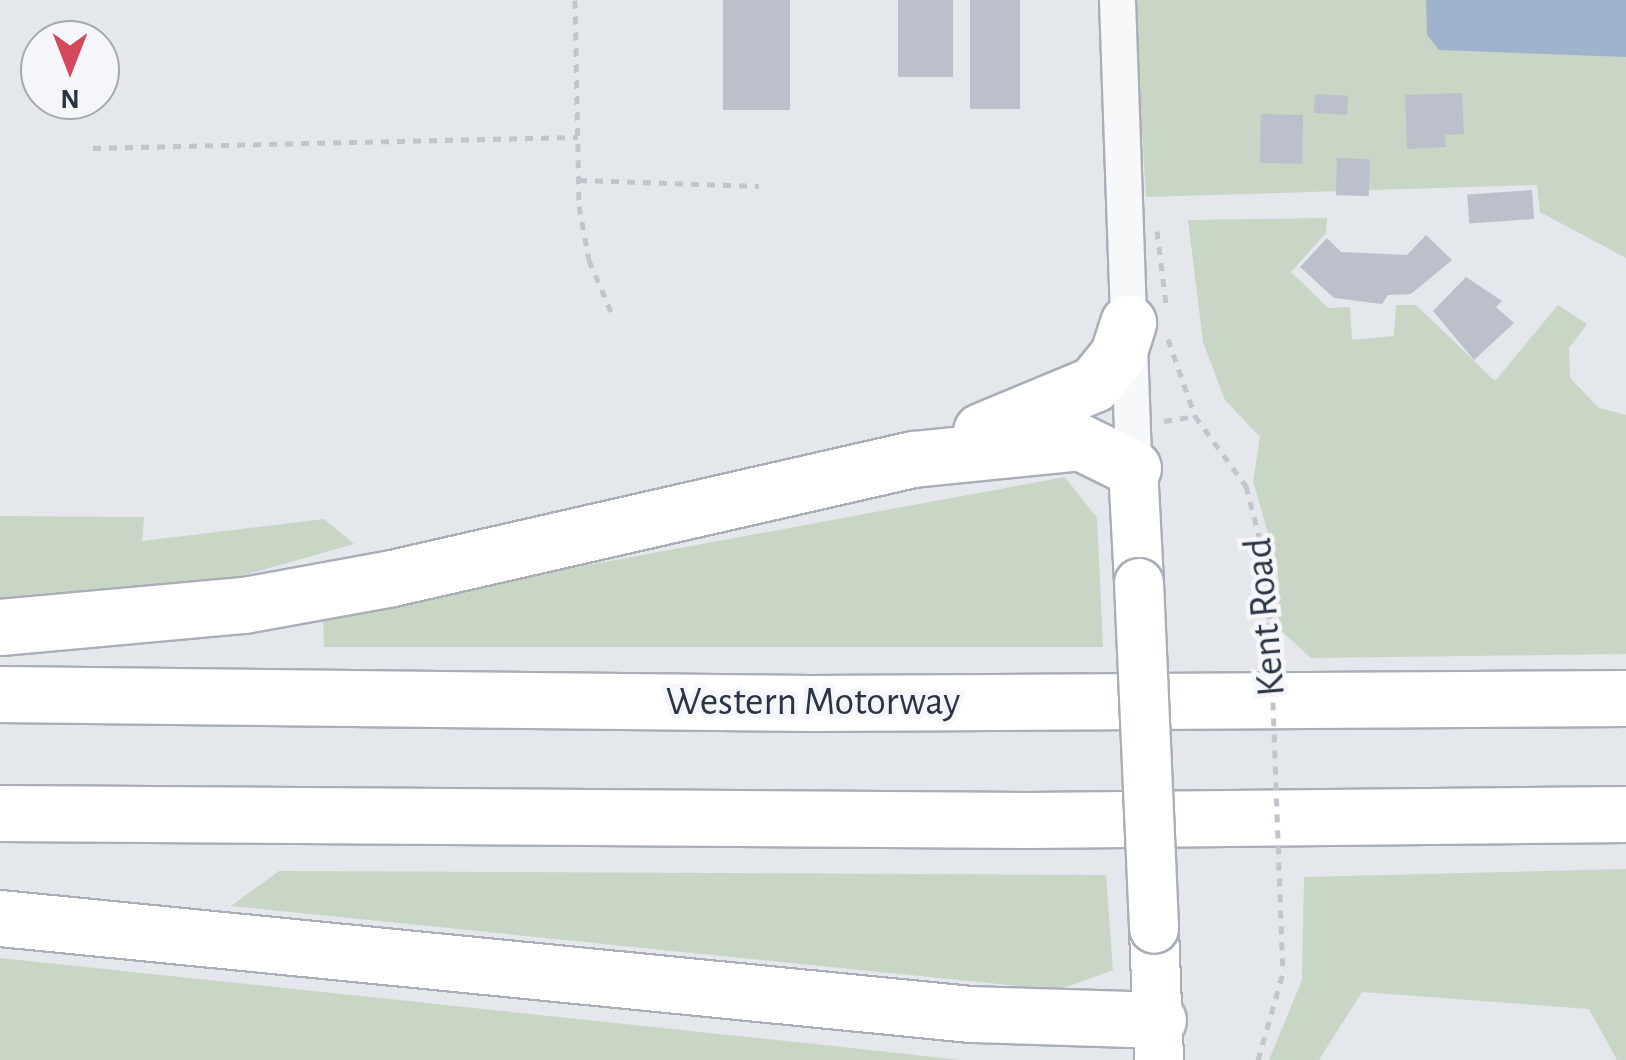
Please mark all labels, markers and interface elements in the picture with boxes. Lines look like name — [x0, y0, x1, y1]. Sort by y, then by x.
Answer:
north arrow — [20, 20, 120, 120]
text: N — [60, 84, 80, 112]
street label: Kent Road — [1234, 536, 1296, 698]
street label: Western Motorway — [666, 678, 960, 726]

